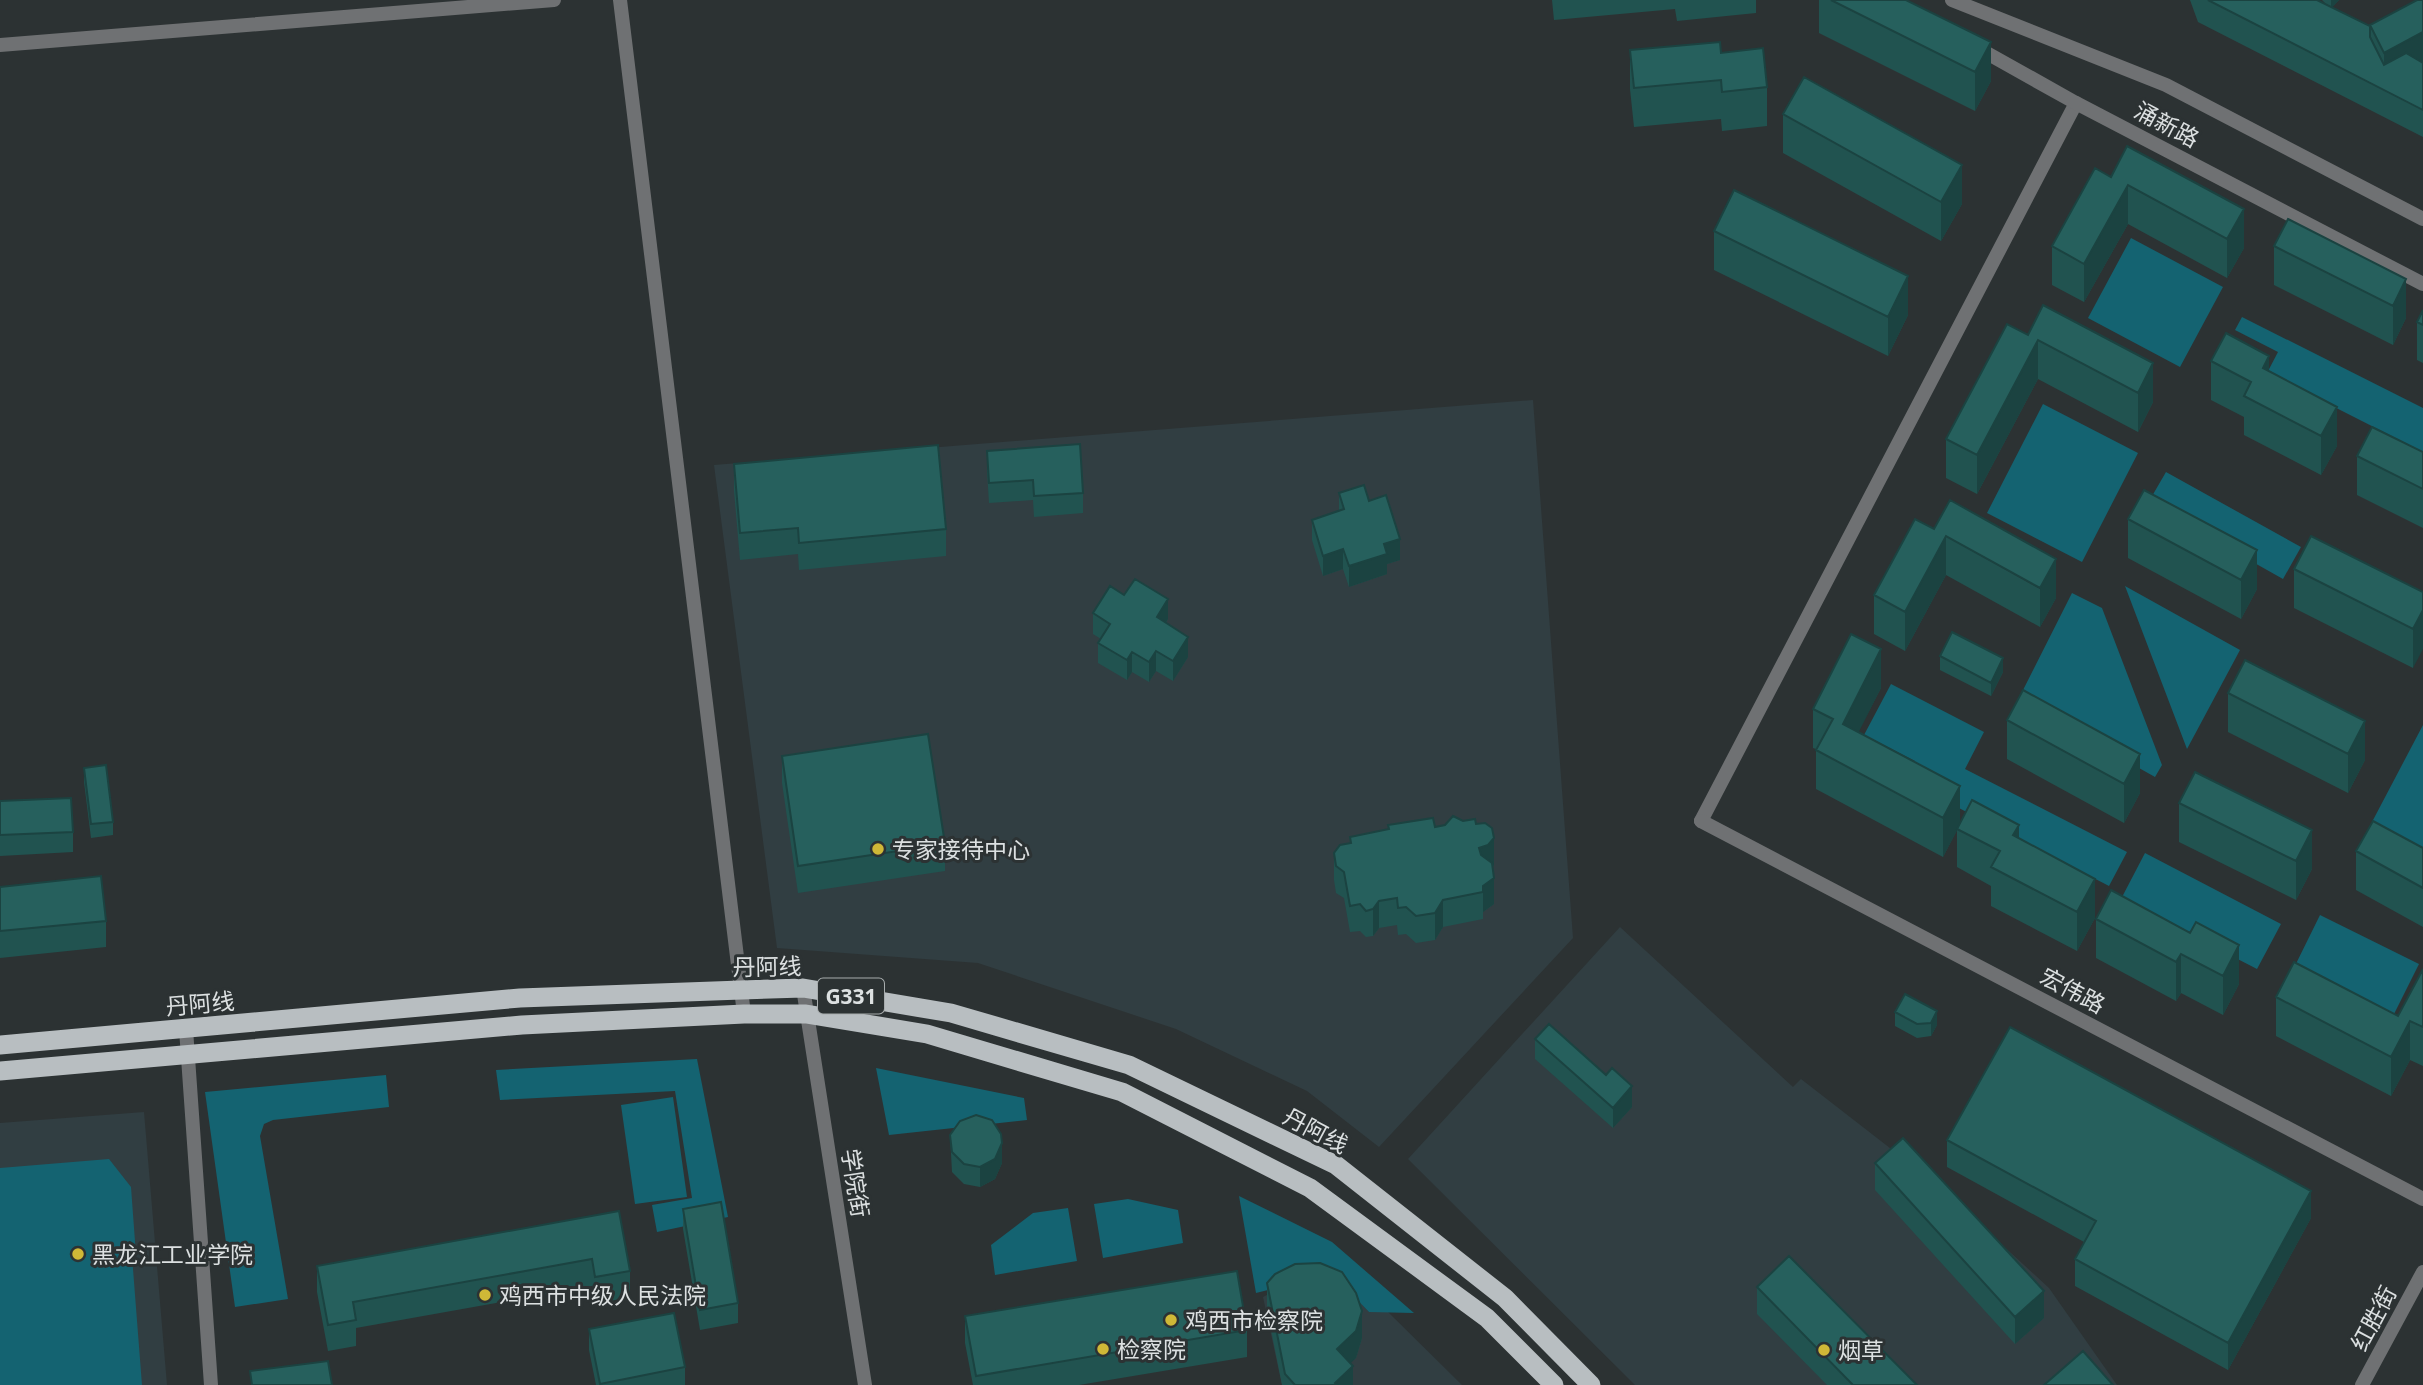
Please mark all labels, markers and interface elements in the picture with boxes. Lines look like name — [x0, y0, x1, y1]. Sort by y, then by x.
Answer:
street label: 涌新路 — [2129, 94, 2205, 154]
place label: 专家接待中心 — [892, 833, 1030, 865]
marker: 专家接待中心 — [870, 841, 886, 857]
street label: 丹阿线 — [732, 949, 802, 983]
street label: 宏伟路 — [2035, 960, 2111, 1020]
road number: G331 — [818, 978, 884, 1014]
street label: 丹阿线 — [164, 984, 236, 1022]
street label: 丹阿线 — [1278, 1100, 1354, 1160]
street label: 学院街 — [835, 1146, 877, 1220]
place label: 黑龙江工业学院 — [92, 1238, 253, 1270]
marker: 黑龙江工业学院 — [70, 1246, 86, 1262]
place label: 鸡西市中级人民法院 — [499, 1279, 706, 1311]
street label: 红胜街 — [2343, 1280, 2403, 1356]
marker: 鸡西市中级人民法院 — [477, 1287, 493, 1303]
place label: 鸡西市检察院 — [1185, 1304, 1323, 1336]
marker: 鸡西市检察院 — [1163, 1312, 1179, 1328]
place label: 检察院 — [1117, 1333, 1186, 1365]
place label: 烟草 — [1838, 1334, 1884, 1366]
marker: 检察院 — [1095, 1341, 1111, 1357]
marker: 烟草 — [1816, 1342, 1832, 1358]

